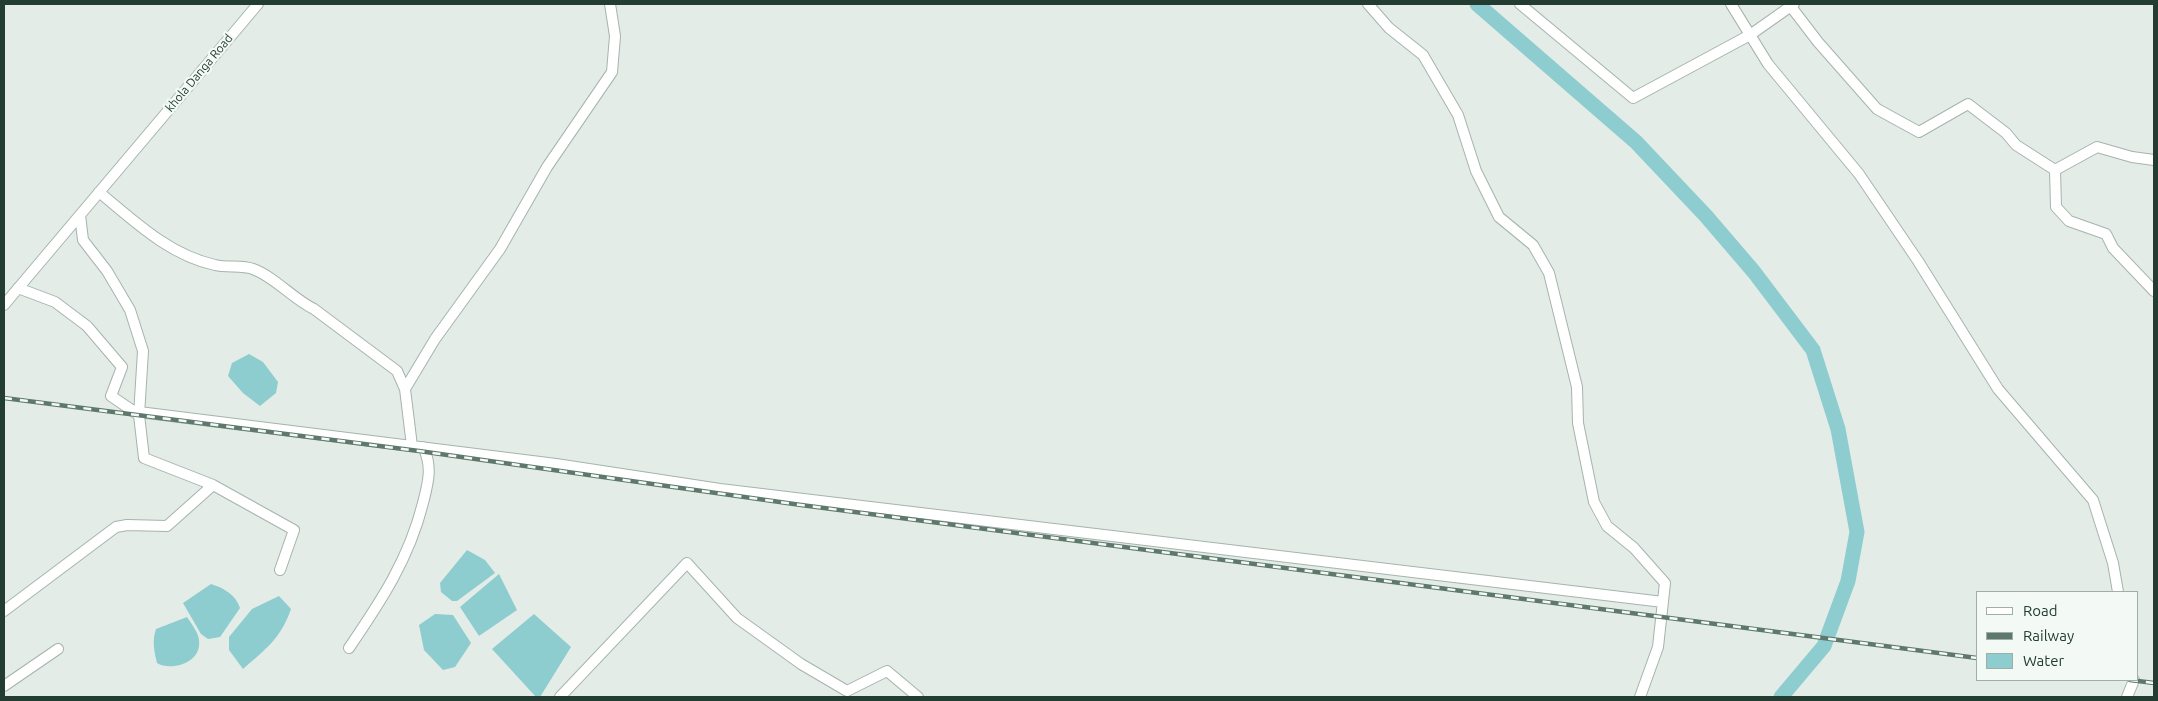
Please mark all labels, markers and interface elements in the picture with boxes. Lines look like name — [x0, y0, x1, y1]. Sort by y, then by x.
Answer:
street label: khola Danga Road — [162, 31, 236, 115]
legend — [1976, 591, 2138, 681]
text: Road — [2023, 602, 2058, 619]
text: Railway — [2023, 627, 2074, 644]
text: Water — [2023, 652, 2064, 669]

